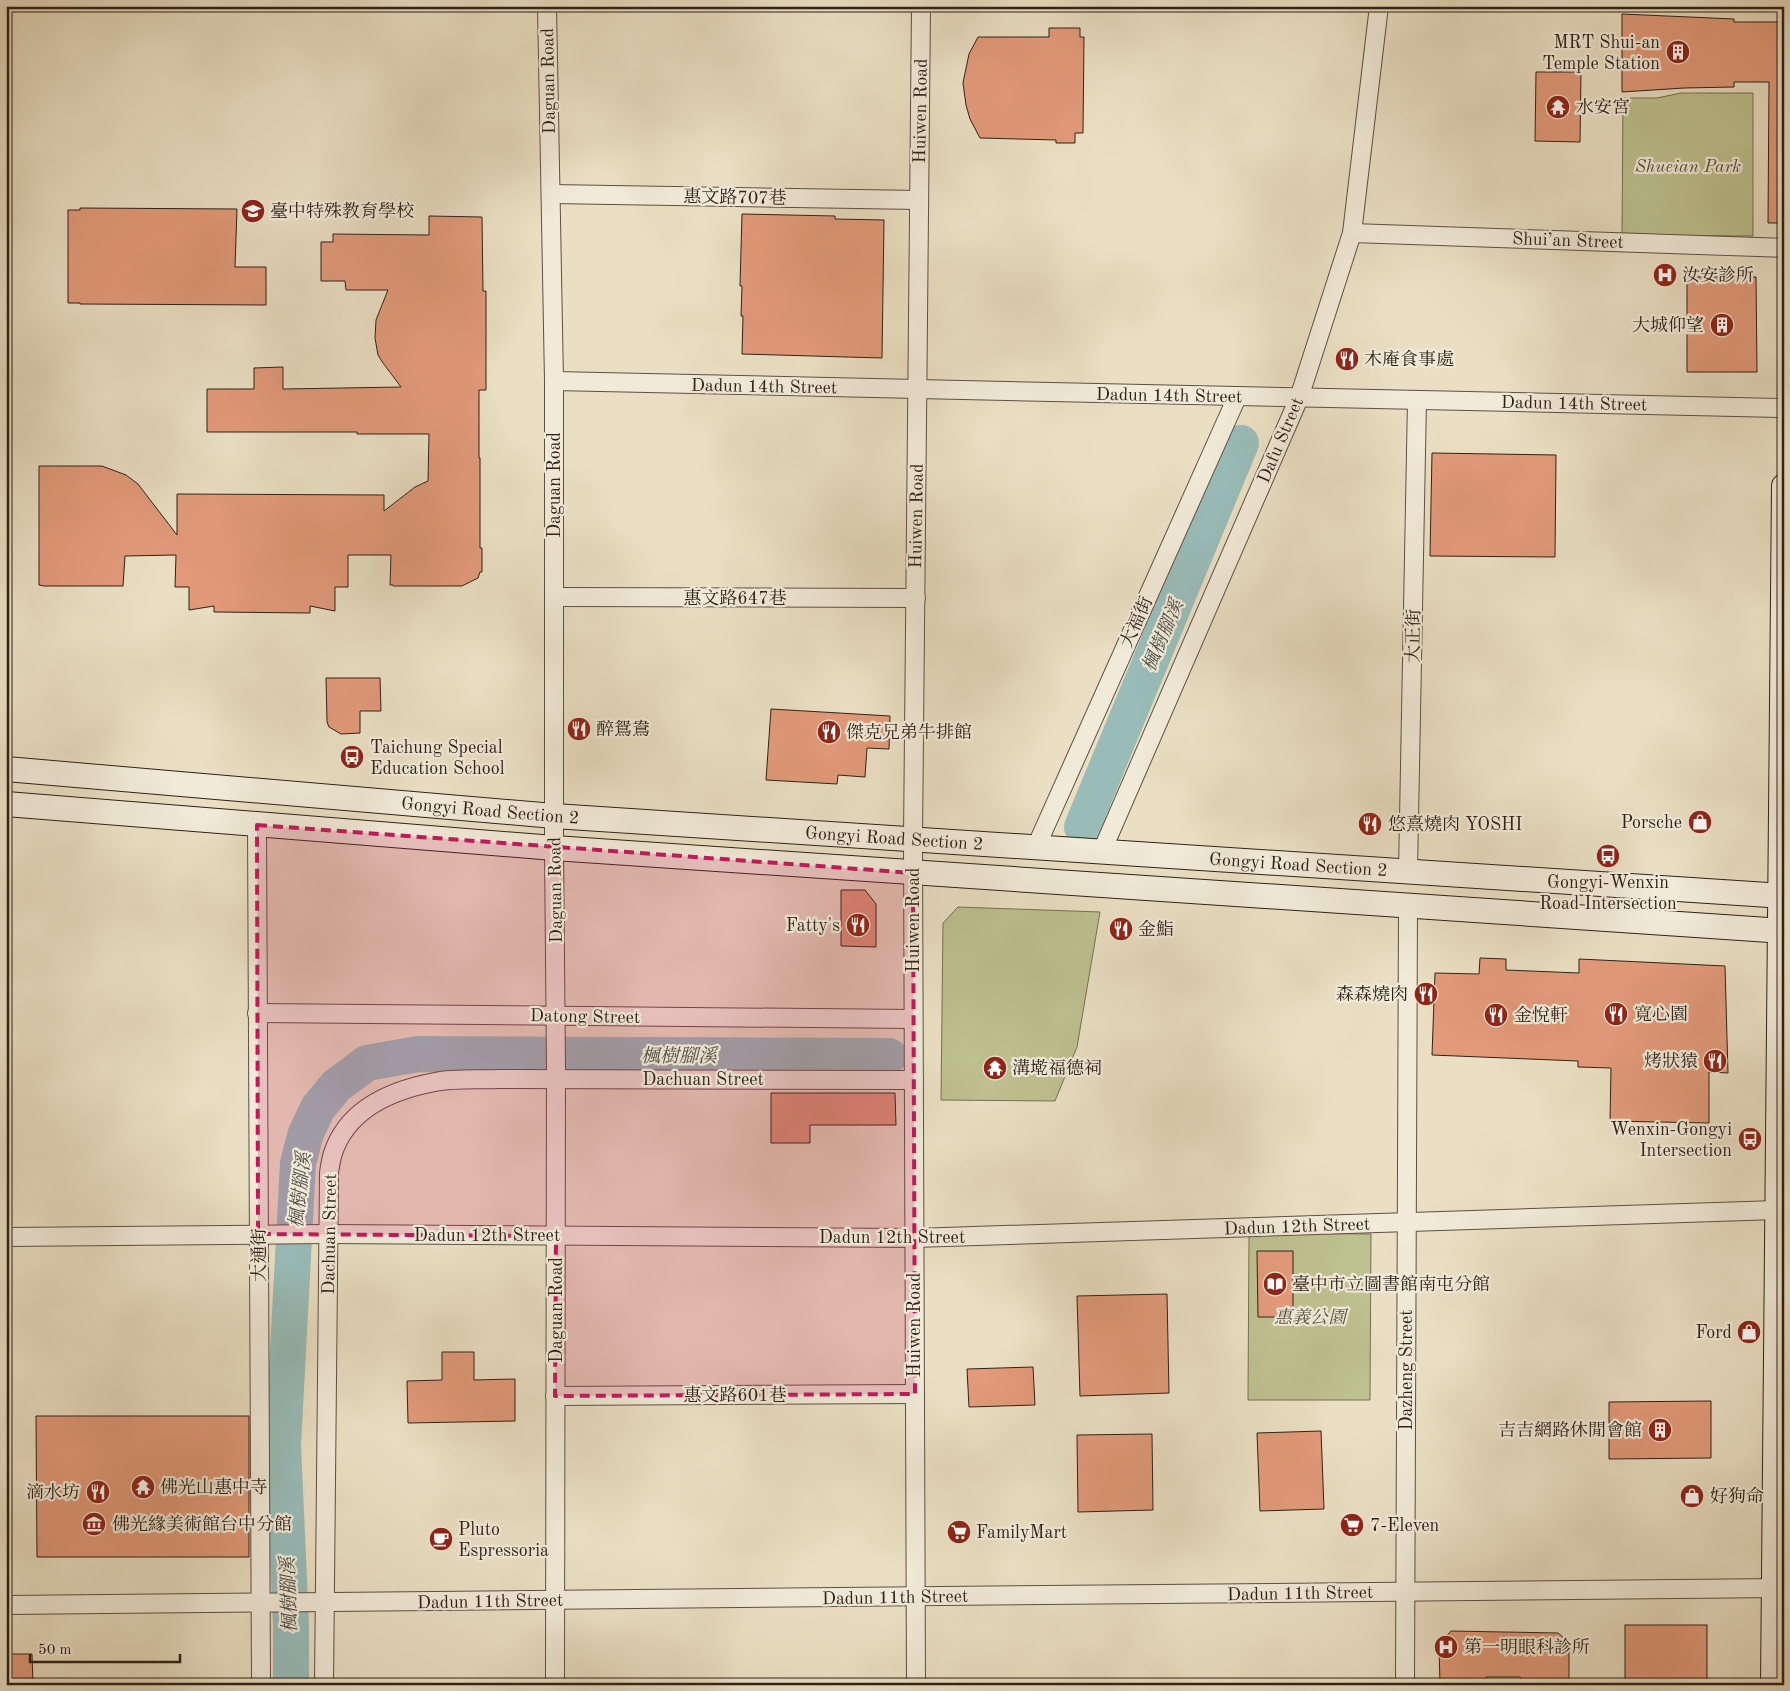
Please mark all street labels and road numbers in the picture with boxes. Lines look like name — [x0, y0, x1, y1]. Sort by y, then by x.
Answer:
street label: Daguan Road — [539, 28, 559, 134]
street label: Huiwen Road — [911, 58, 931, 164]
street label: 惠文路707巷 — [683, 186, 787, 208]
street label: Shui’an Street — [1512, 230, 1624, 252]
street label: Dadun 14th Street — [691, 377, 837, 397]
street label: Dadun 14th Street — [1096, 386, 1242, 406]
street label: Dadun 14th Street — [1501, 394, 1647, 414]
street label: Dafu Street — [1255, 395, 1307, 486]
street label: Daguan Road — [546, 432, 564, 538]
street label: Huiwen Road — [907, 463, 927, 569]
street label: 惠文路647巷 — [683, 588, 787, 608]
street label: 大福街 — [1116, 593, 1156, 651]
street label: 大正街 — [1403, 609, 1423, 663]
street label: Gongyi Road Section 2 — [400, 795, 580, 828]
street label: Gongyi Road Section 2 — [804, 824, 984, 854]
street label: Daguan Road — [546, 837, 566, 943]
street label: Gongyi Road Section 2 — [1209, 851, 1388, 880]
street label: Huiwen Road — [905, 868, 923, 972]
street label: Datong Street — [530, 1007, 640, 1027]
street label: Dachuan Street — [642, 1071, 764, 1089]
street label: Dachuan Street — [320, 1173, 340, 1295]
street label: Dadun 12th Street — [1224, 1215, 1371, 1239]
street label: Dadun 12th Street — [414, 1227, 560, 1245]
street label: 大通街 — [249, 1228, 269, 1282]
street label: Dadun 12th Street — [819, 1229, 965, 1247]
street label: Daguan Road — [548, 1257, 566, 1363]
street label: Huiwen Road — [906, 1273, 924, 1377]
street label: Dazheng Street — [1398, 1309, 1416, 1431]
street label: 惠文路601巷 — [683, 1385, 787, 1405]
street label: Dadun 11th Street — [1227, 1584, 1373, 1604]
street label: Dadun 11th Street — [822, 1588, 968, 1608]
street label: Dadun 11th Street — [417, 1592, 563, 1612]

